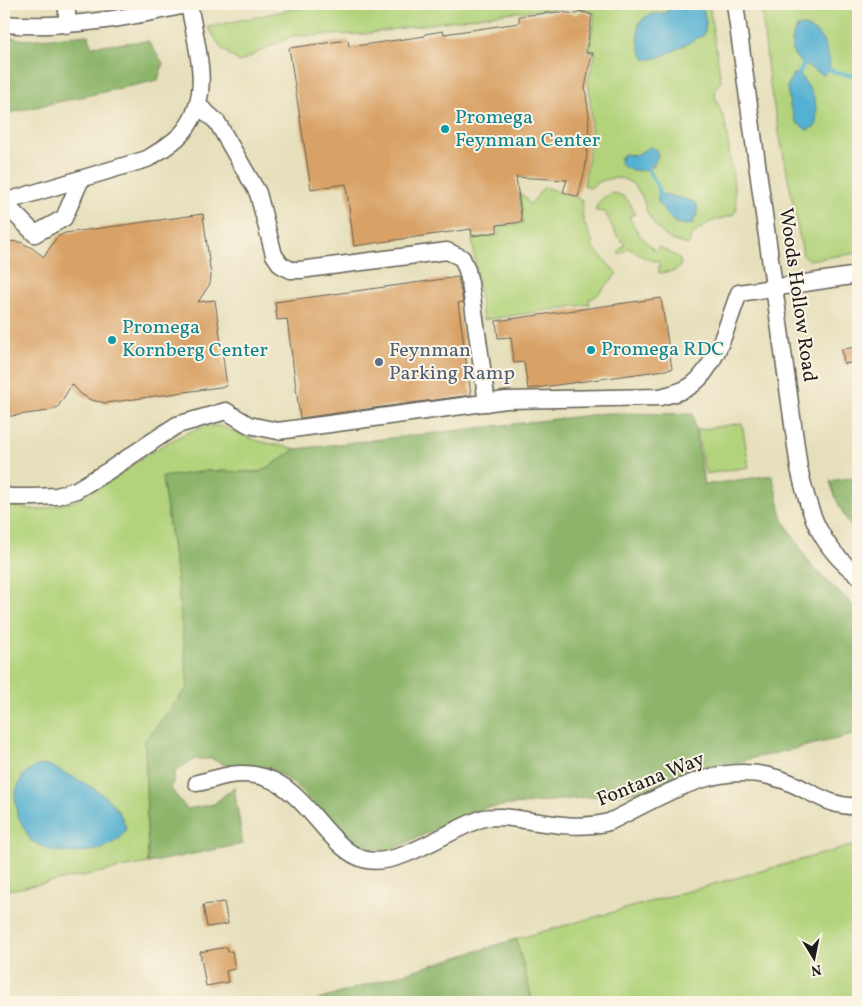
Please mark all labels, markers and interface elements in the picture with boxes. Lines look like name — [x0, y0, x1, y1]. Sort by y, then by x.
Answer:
place label: Promega Feynman Center — [455, 104, 600, 155]
marker: Promega Feynman Center — [439, 123, 451, 135]
street label: Woods Hollow Road — [771, 206, 823, 384]
place label: Promega Kornberg Center — [122, 314, 268, 365]
marker: Promega Kornberg Center — [106, 334, 118, 346]
place label: Promega RDC — [601, 336, 724, 364]
place label: Feynman Parking Ramp — [389, 337, 515, 388]
marker: Promega RDC — [585, 344, 597, 356]
marker: Feynman Parking Ramp — [373, 356, 385, 368]
street label: Fontana Way — [593, 746, 709, 814]
north arrow — [790, 934, 840, 984]
text: N — [809, 959, 823, 980]

